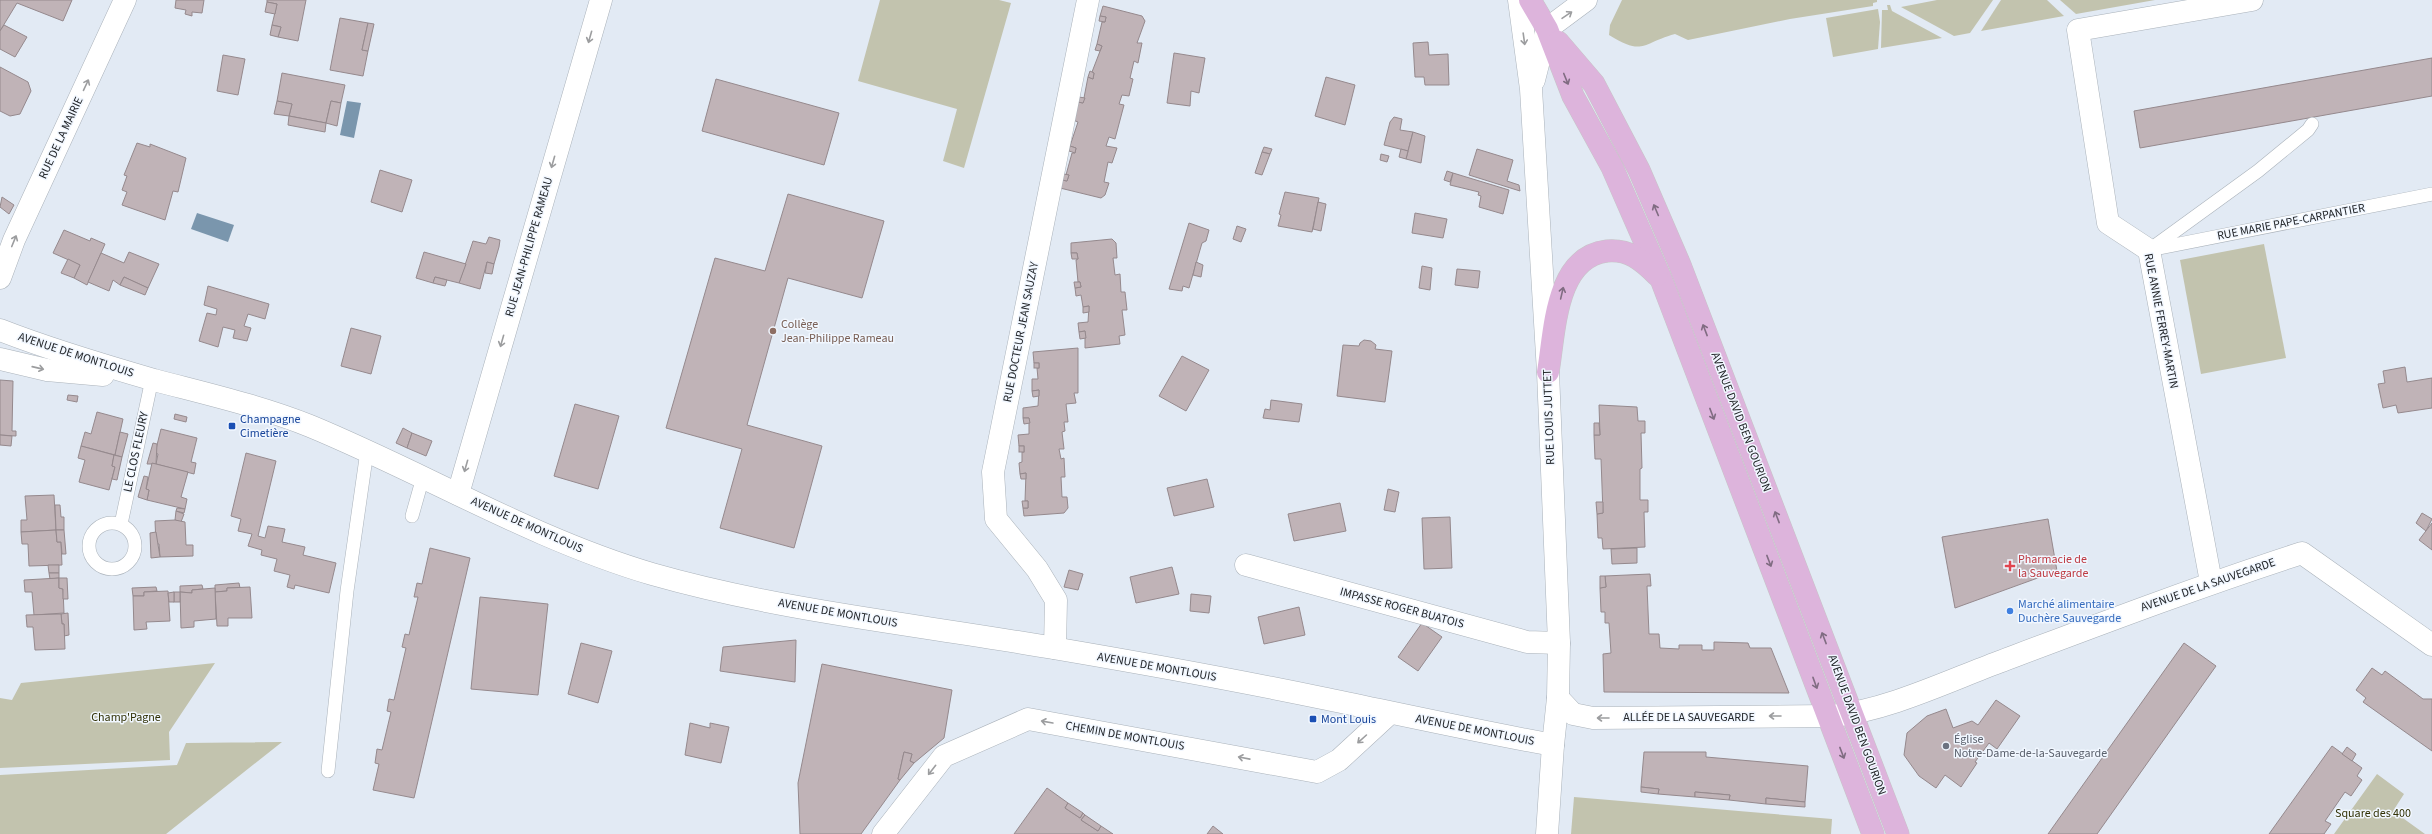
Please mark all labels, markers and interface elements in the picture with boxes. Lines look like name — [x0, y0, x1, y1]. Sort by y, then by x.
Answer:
one-way arrow — [1561, 11, 1572, 19]
one-way arrow — [586, 31, 593, 44]
one-way arrow — [1520, 32, 1528, 45]
one-way arrow — [1563, 72, 1571, 84]
one-way arrow — [83, 79, 90, 91]
street label: RUE DE LA MAIRIE — [35, 94, 87, 182]
one-way arrow — [549, 156, 556, 169]
street label: RUE JEAN-PHILIPPE RAMEAU — [501, 175, 557, 319]
street label: RUE MARIE PAPE-CARPANTIER — [2216, 199, 2367, 245]
one-way arrow — [1652, 204, 1659, 216]
one-way arrow — [11, 236, 18, 248]
street label: RUE ANNIE FERREY-MARTIN — [2140, 252, 2182, 390]
street label: RUE DOCTEUR JEAN SAUZAY — [999, 260, 1043, 404]
one-way arrow — [1559, 286, 1567, 299]
place label: Collège Jean-Philippe Rameau — [781, 316, 894, 347]
one-way arrow — [1700, 325, 1708, 337]
marker: Collège Jean-Philippe Rameau — [768, 326, 778, 336]
street label: AVENUE DE MONTLOUIS — [16, 328, 136, 382]
one-way arrow — [498, 334, 505, 347]
street label: AVENUE DAVID BEN GOURION — [1707, 350, 1775, 494]
one-way arrow — [31, 365, 44, 372]
street label: RUE LOUIS JUTTET — [1539, 368, 1559, 465]
one-way arrow — [1708, 408, 1716, 420]
street label: LE CLOS FLEURY — [119, 410, 153, 494]
place label: Champagne Cimetière — [240, 411, 301, 442]
marker: Champagne Cimetière — [227, 421, 237, 431]
one-way arrow — [462, 459, 469, 472]
street label: AVENUE DE MONTLOUIS — [468, 493, 586, 557]
one-way arrow — [1773, 511, 1781, 523]
place label: Pharmacie de la Sauvegarde — [2018, 551, 2088, 582]
street label: AVENUE DE LA SAUVEGARDE — [2138, 554, 2278, 616]
one-way arrow — [1765, 555, 1773, 567]
marker: Pharmacie de la Sauvegarde — [2005, 561, 2015, 571]
street label: IMPASSE ROGER BUATOIS — [1338, 583, 1466, 633]
street label: AVENUE DE MONTLOUIS — [777, 594, 899, 632]
place label: Marché alimentaire Duchère Sauvegarde — [2018, 596, 2121, 627]
marker: Marché alimentaire Duchère Sauvegarde — [2005, 606, 2015, 616]
one-way arrow — [1820, 632, 1828, 644]
street label: AVENUE DE MONTLOUIS — [1096, 648, 1218, 686]
street label: AVENUE DAVID BEN GOURION — [1824, 652, 1890, 798]
one-way arrow — [1812, 676, 1820, 688]
park label: Champ'Pagne — [91, 709, 161, 726]
street label: ALLÉE DE LA SAUVEGARDE — [1623, 709, 1755, 726]
street label: AVENUE DE MONTLOUIS — [1414, 710, 1536, 750]
place label: Mont Louis — [1321, 711, 1376, 728]
one-way arrow — [1769, 713, 1782, 720]
marker: Mont Louis — [1308, 714, 1318, 724]
one-way arrow — [1597, 714, 1610, 722]
street label: CHEMIN DE MONTLOUIS — [1064, 717, 1186, 755]
one-way arrow — [1041, 718, 1054, 726]
place label: Église Notre-Dame-de-la-Sauvegarde — [1954, 731, 2107, 762]
one-way arrow — [1357, 734, 1367, 744]
marker: Église Notre-Dame-de-la-Sauvegarde — [1941, 741, 1951, 751]
one-way arrow — [1838, 746, 1846, 758]
one-way arrow — [1238, 754, 1251, 762]
one-way arrow — [928, 765, 937, 776]
park label: Square des 400 — [2335, 805, 2411, 822]

